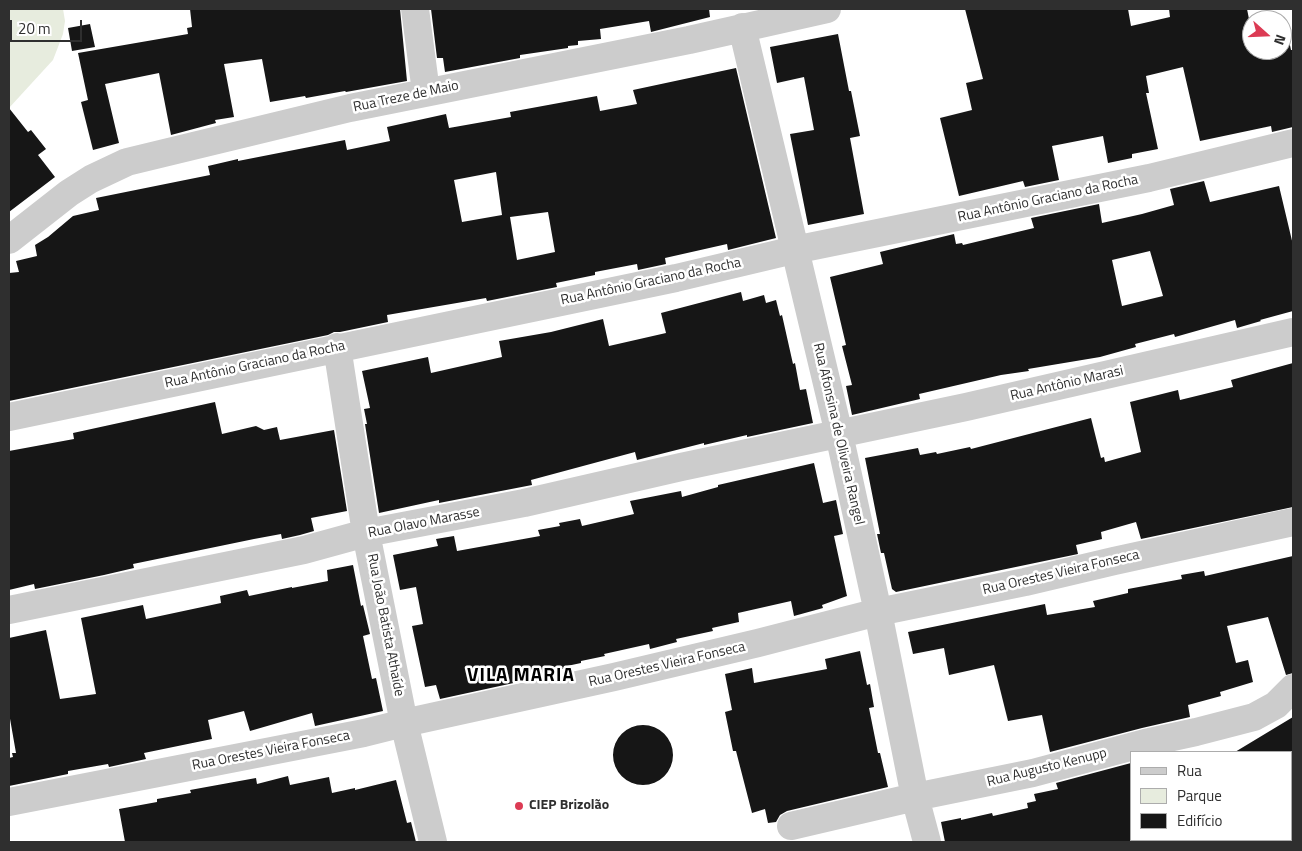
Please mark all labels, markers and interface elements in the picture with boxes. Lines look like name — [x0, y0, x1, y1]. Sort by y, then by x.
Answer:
scale bar — [12, 10, 85, 42]
north arrow — [1242, 10, 1292, 60]
text: 20 m — [18, 17, 51, 40]
text: N — [1269, 32, 1292, 48]
street label: Rua Treze de Maio — [352, 78, 460, 116]
street label: Rua Antônio Graciano da Rocha — [956, 172, 1140, 226]
street label: Rua Antônio Graciano da Rocha — [559, 255, 743, 309]
street label: Rua Antônio Graciano da Rocha — [163, 338, 347, 392]
street label: Rua Afonsina de Oliveira Rangel — [809, 341, 867, 527]
street label: Rua Antônio Marasi — [1009, 363, 1125, 405]
street label: Rua Olavo Marasse — [367, 504, 481, 542]
street label: Rua Orestes Vieira Fonseca — [981, 547, 1141, 599]
street label: Rua João Batista Athaíde — [363, 552, 407, 698]
street label: Rua Orestes Vieira Fonseca — [587, 639, 747, 691]
district label: VILA MARIA — [466, 665, 576, 687]
street label: Rua Orestes Vieira Fonseca — [191, 727, 351, 775]
street label: Rua Augusto Kenupp — [985, 745, 1109, 791]
legend — [1130, 751, 1292, 841]
text: Rua — [1177, 759, 1202, 782]
text: Parque — [1177, 784, 1222, 807]
place label: CIEP Brizolão — [529, 798, 609, 814]
marker: CIEP Brizolão — [513, 800, 525, 812]
text: Edifício — [1177, 809, 1222, 832]

